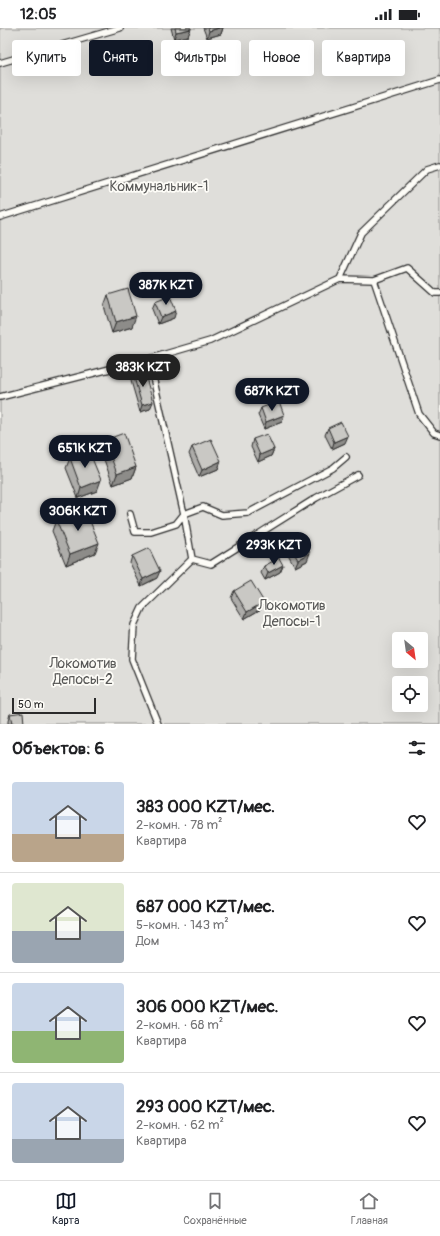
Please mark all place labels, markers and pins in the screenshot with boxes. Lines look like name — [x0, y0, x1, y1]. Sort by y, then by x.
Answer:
pin: 387K KZT — [125, 272, 207, 306]
pin: 383K KZT — [102, 354, 184, 388]
pin: 687K KZT — [231, 378, 313, 412]
pin: 651K KZT — [44, 435, 126, 469]
pin: 306K KZT — [37, 498, 119, 532]
pin: 293K KZT — [233, 532, 315, 566]

